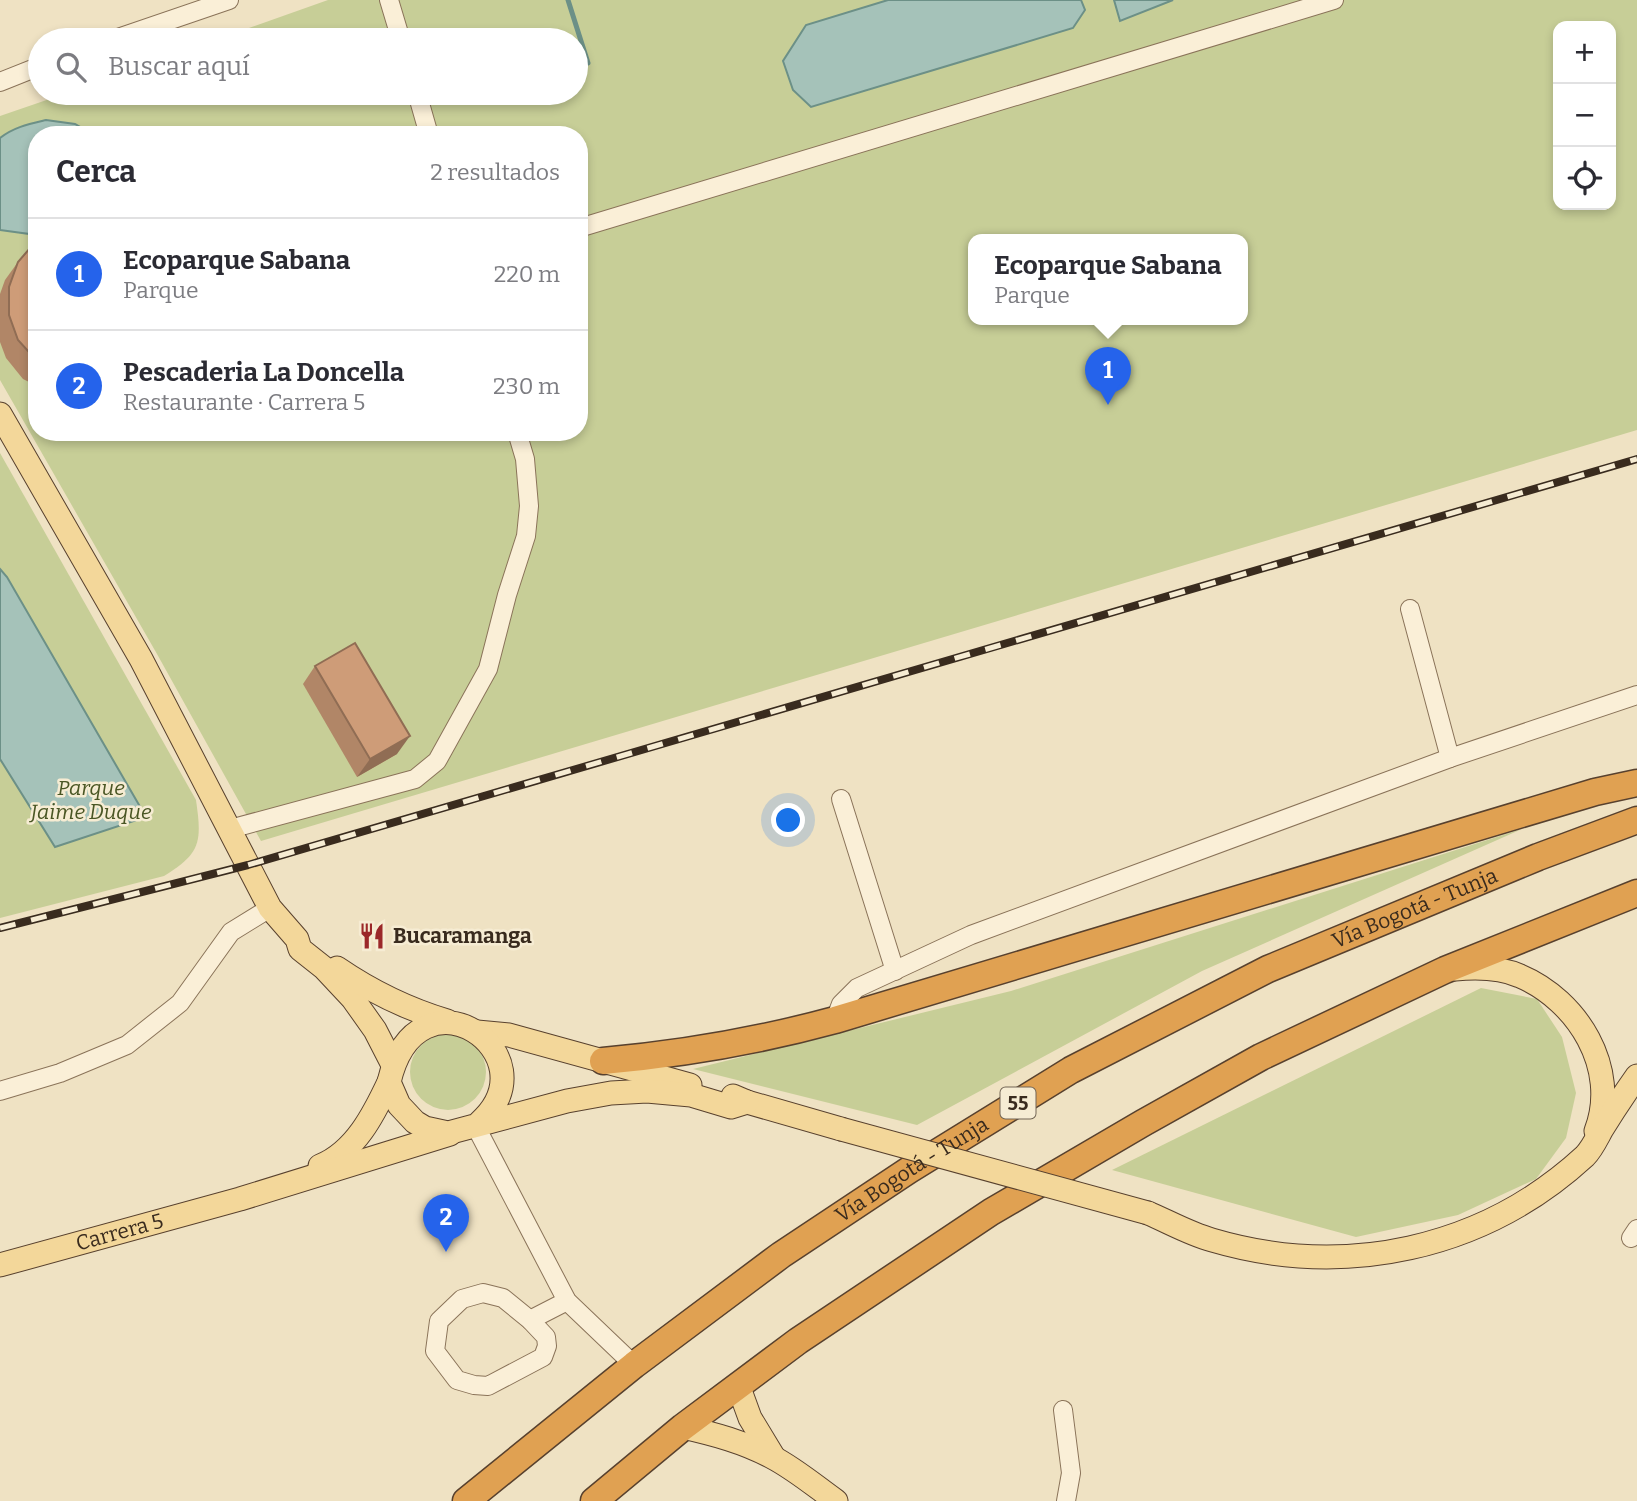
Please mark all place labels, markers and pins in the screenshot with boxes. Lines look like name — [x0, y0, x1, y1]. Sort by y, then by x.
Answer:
pin: 1 — [1085, 347, 1131, 405]
restaurant icon: Bucaramanga — [357, 921, 387, 951]
place label: Bucaramanga — [393, 923, 532, 949]
pin: 2 — [423, 1194, 469, 1252]

